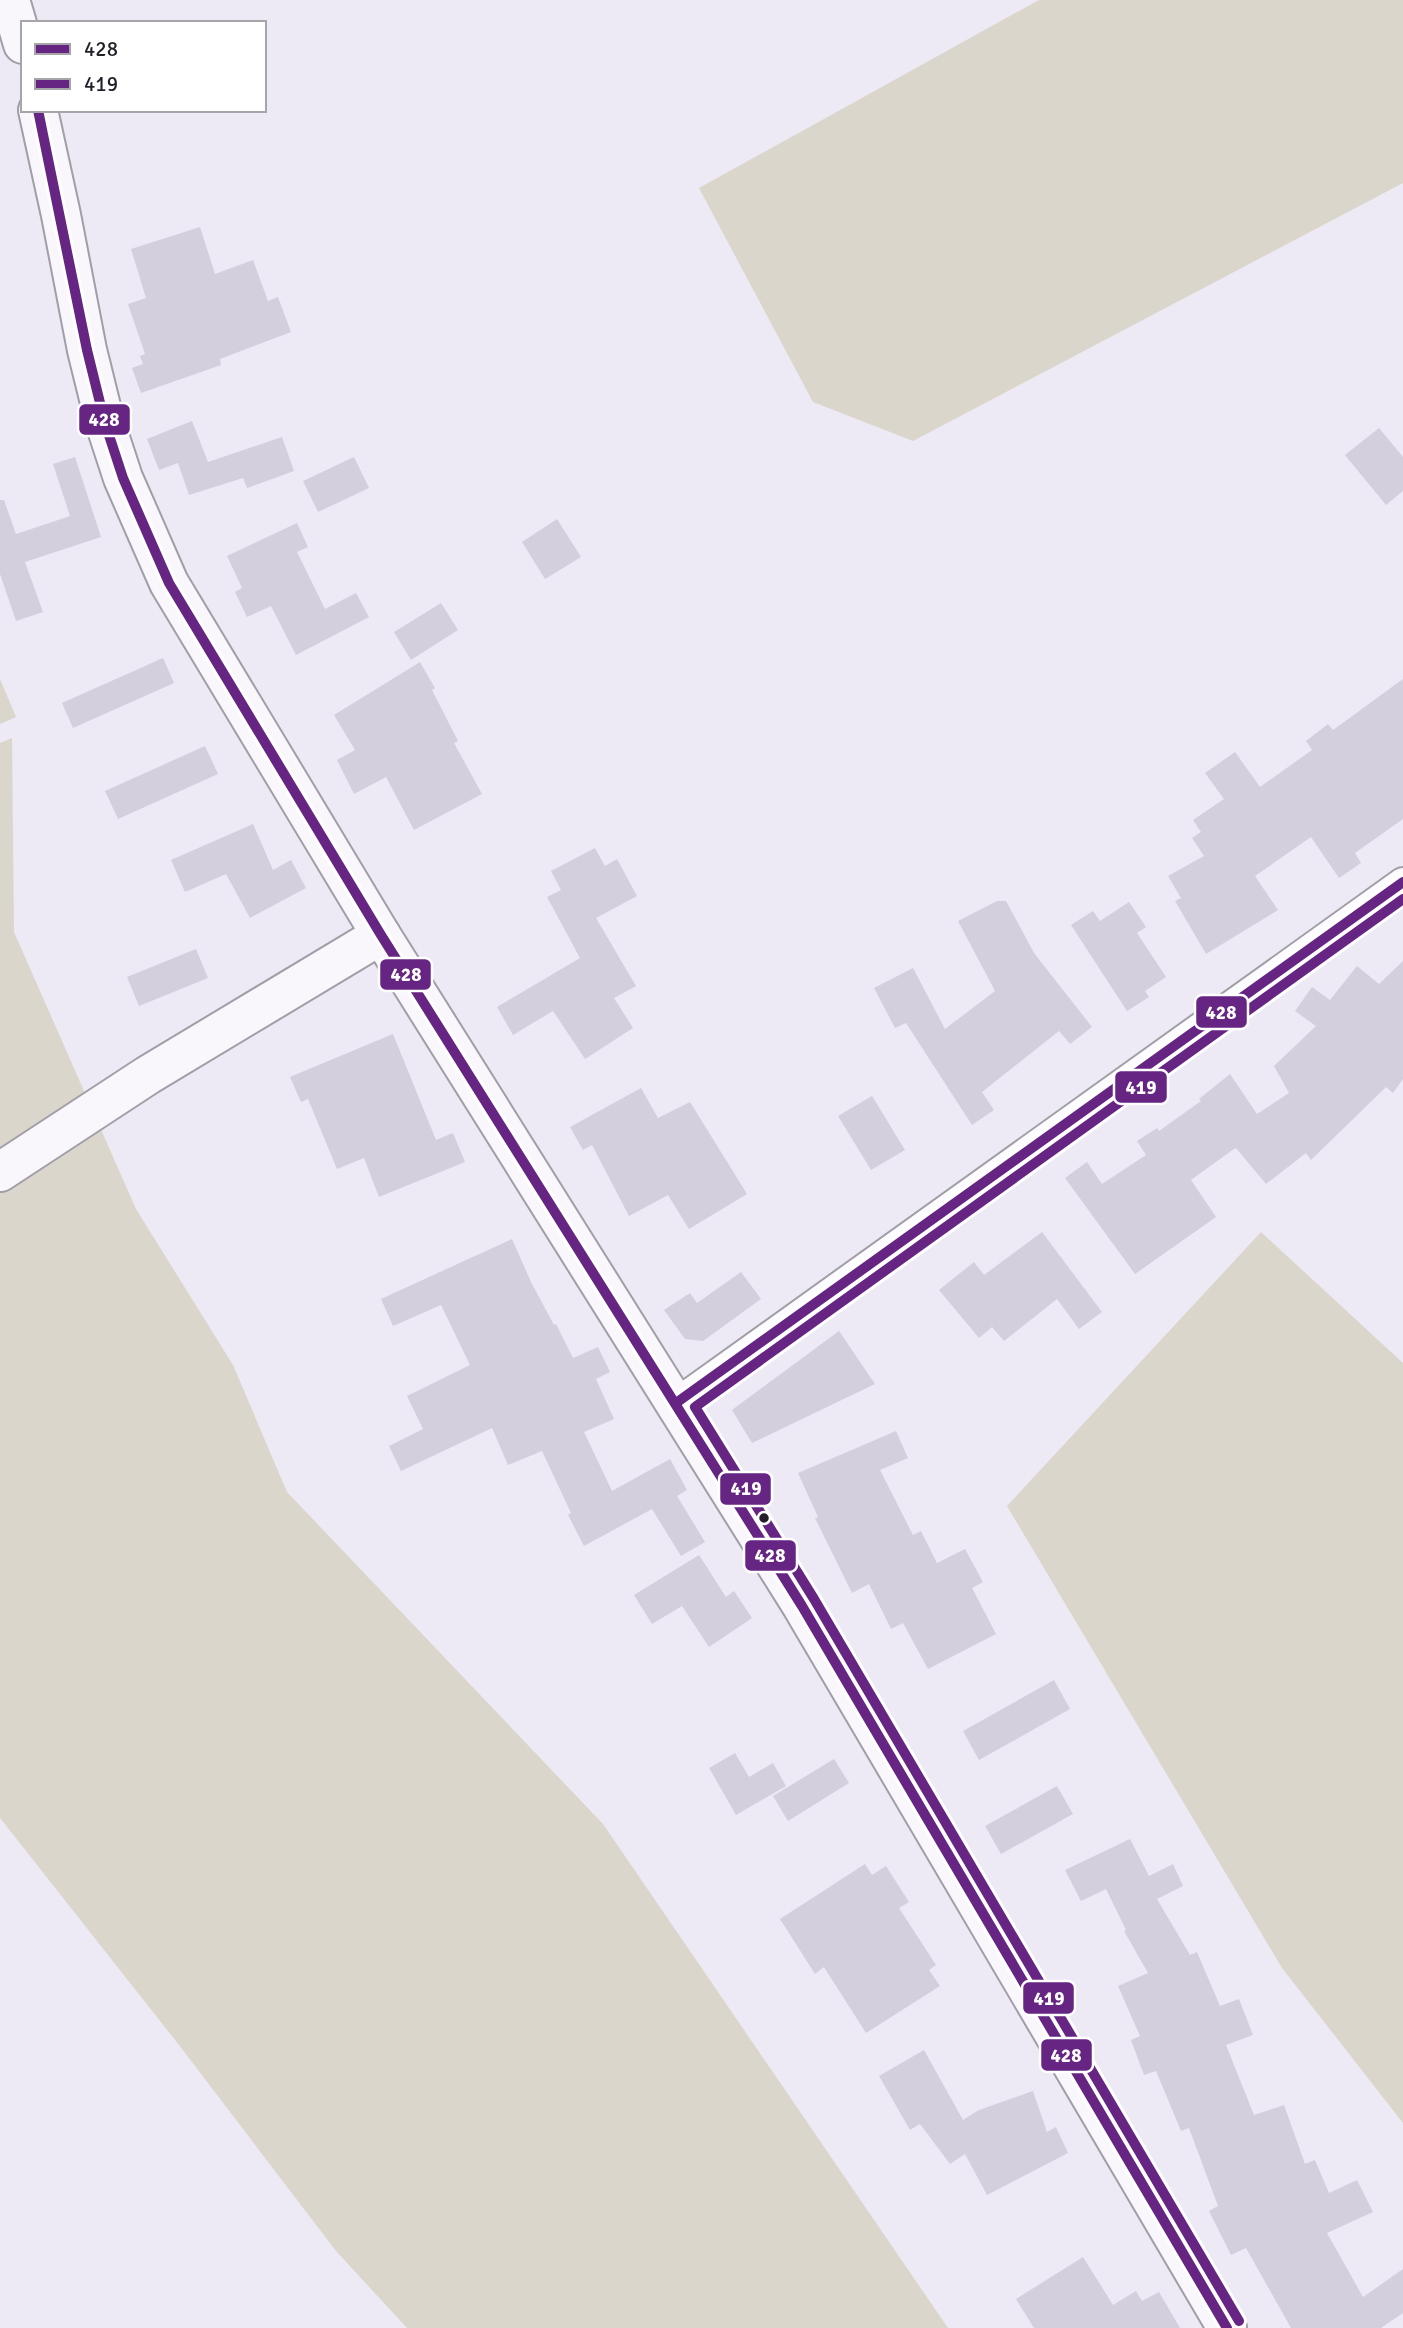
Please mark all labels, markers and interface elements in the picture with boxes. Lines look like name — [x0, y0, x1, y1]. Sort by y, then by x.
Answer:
legend — [21, 21, 266, 112]
text: 428 — [84, 36, 118, 62]
text: 419 — [84, 71, 118, 97]
line badge: 428 — [78, 403, 131, 436]
text: 428 — [89, 408, 119, 432]
line badge: 428 — [379, 958, 432, 991]
text: 428 — [391, 963, 421, 987]
line badge: 428 — [1195, 995, 1248, 1029]
text: 428 — [1206, 1001, 1236, 1025]
line badge: 419 — [1114, 1070, 1168, 1104]
text: 419 — [1126, 1076, 1156, 1100]
line badge: 419 — [719, 1472, 772, 1506]
text: 419 — [731, 1477, 761, 1501]
unlabelled marker — [757, 1511, 771, 1525]
line badge: 428 — [744, 1539, 797, 1572]
text: 428 — [755, 1544, 785, 1568]
line badge: 419 — [1022, 1981, 1075, 2015]
text: 419 — [1034, 1987, 1064, 2011]
line badge: 428 — [1040, 2038, 1093, 2072]
text: 428 — [1051, 2044, 1081, 2068]

